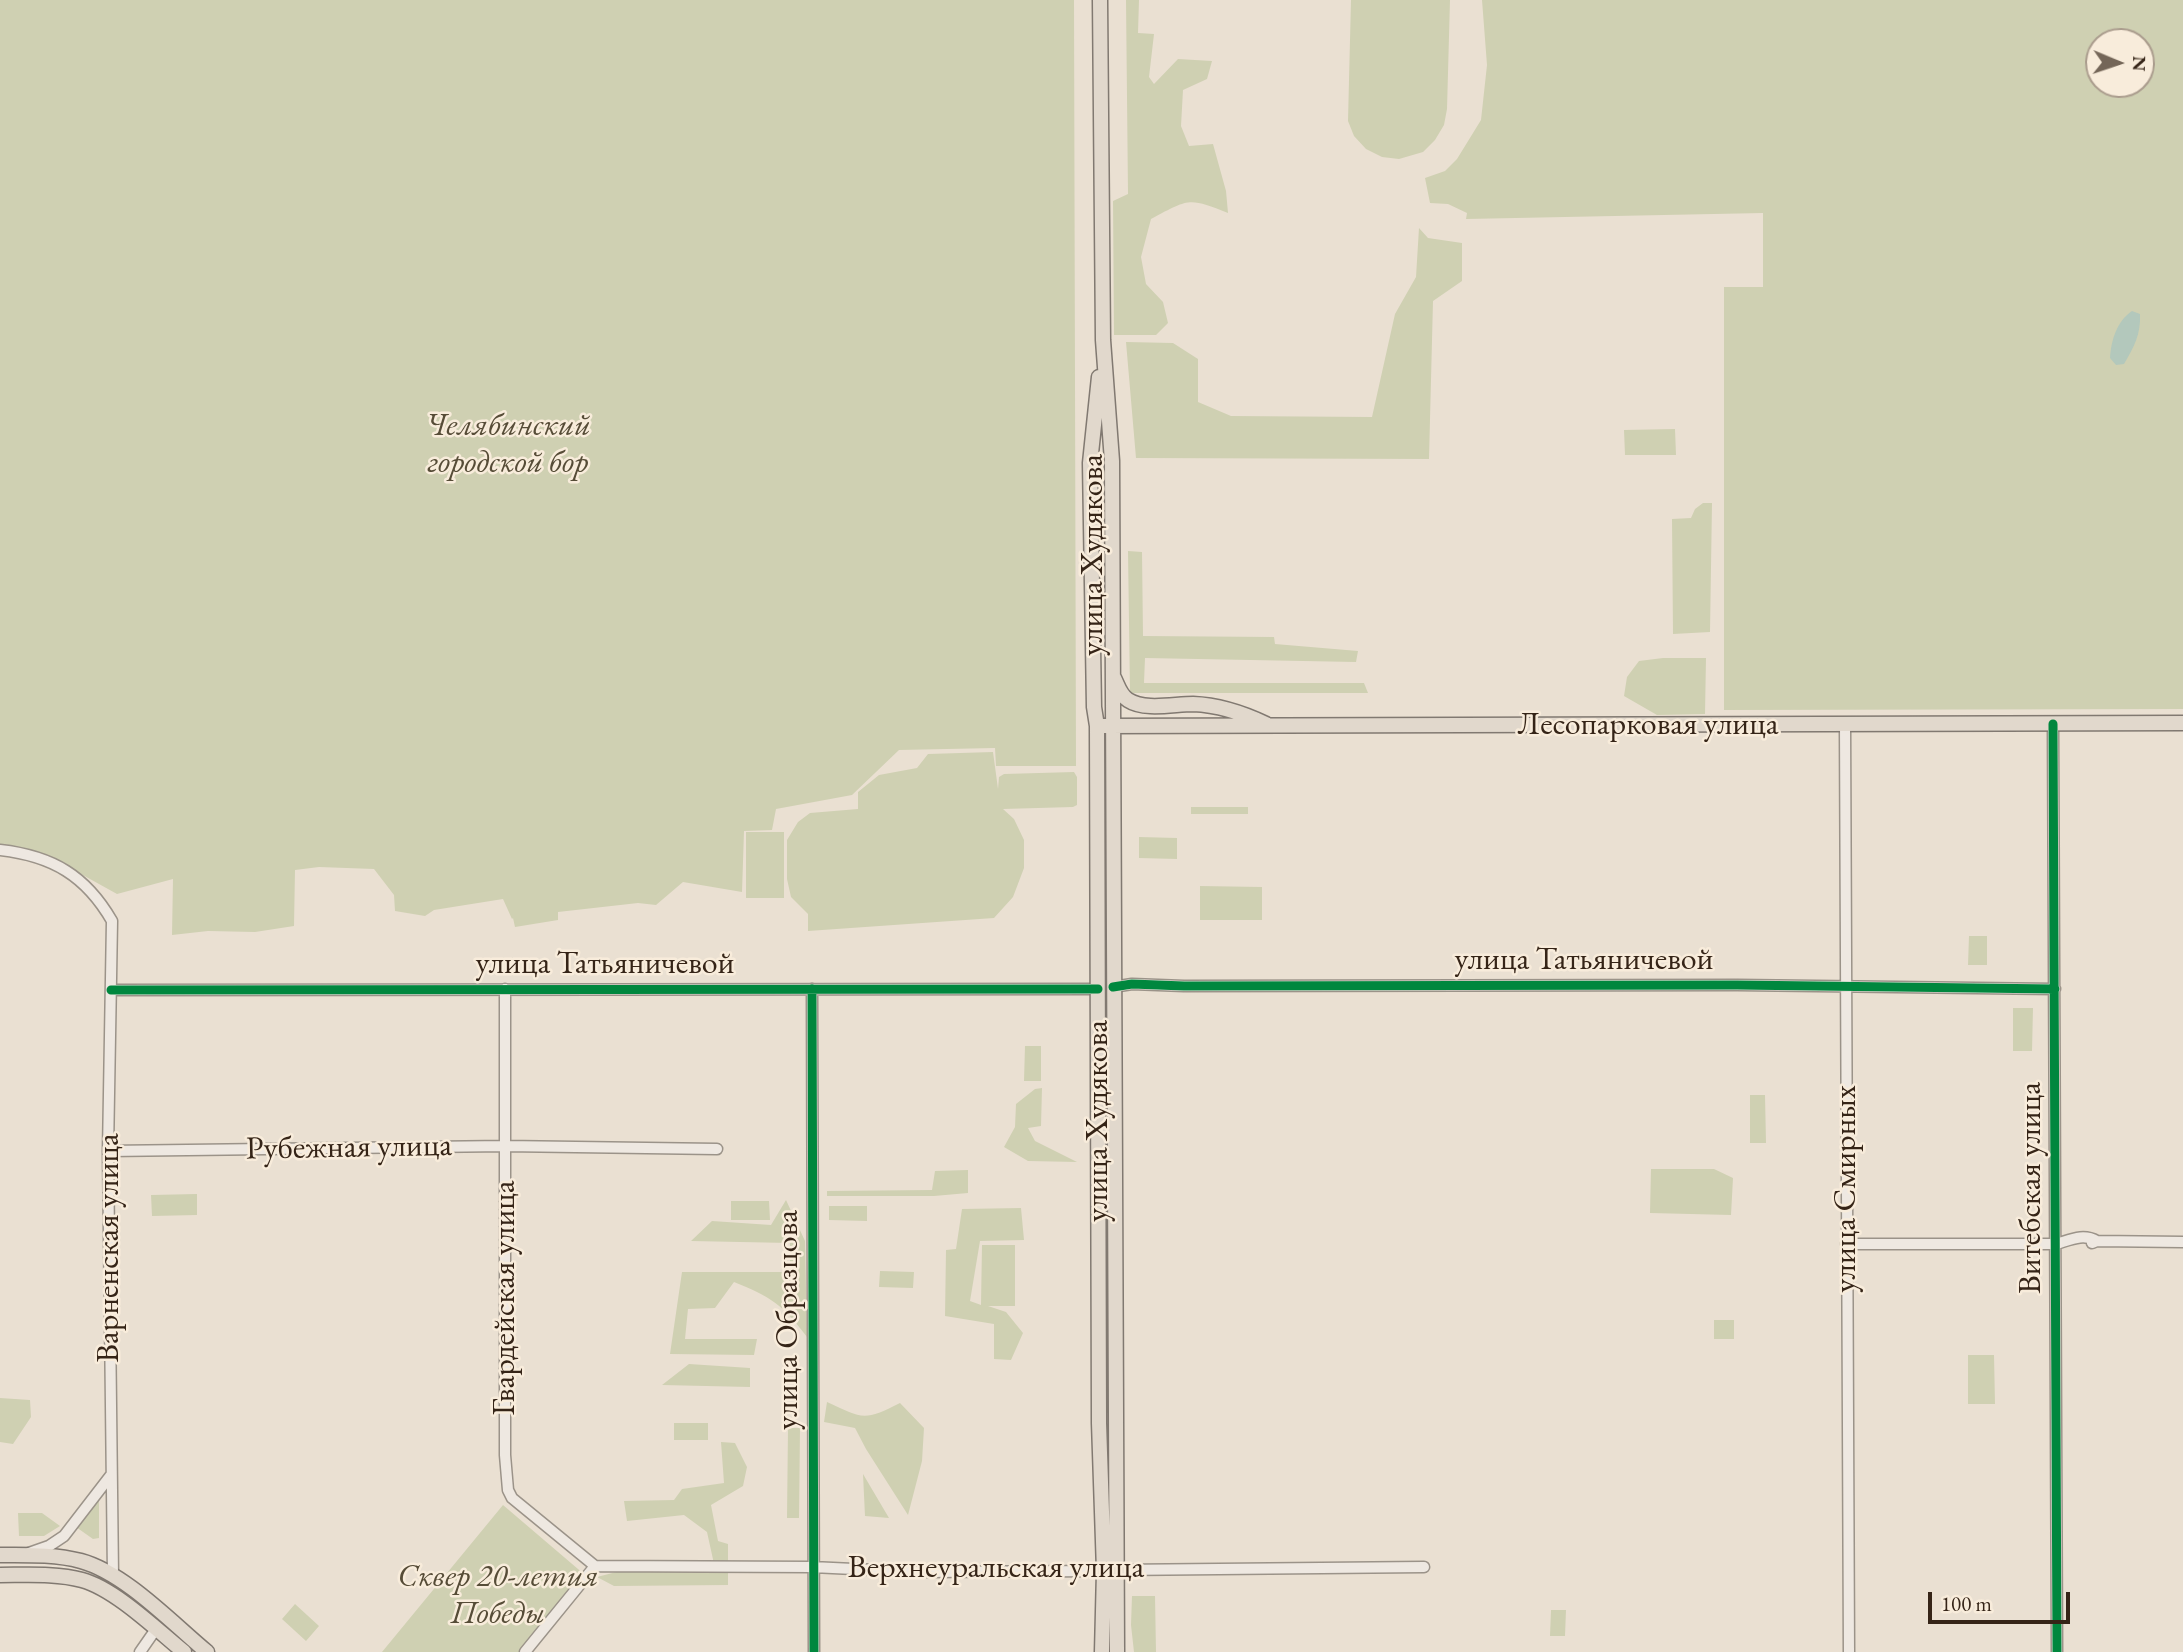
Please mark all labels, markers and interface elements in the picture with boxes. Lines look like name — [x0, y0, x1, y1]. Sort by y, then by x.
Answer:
north arrow — [2085, 28, 2155, 98]
text: N — [2127, 56, 2152, 72]
park label: Челябинский городской бор — [425, 407, 591, 482]
street label: улица Худякова — [1074, 454, 1112, 656]
street label: Лесопарковая улица — [1518, 706, 1778, 744]
street label: улица Татьяничевой — [1454, 941, 1714, 979]
street label: улица Татьяничевой — [475, 945, 735, 983]
street label: улица Худякова — [1079, 1020, 1117, 1222]
street label: Витебская улица — [2012, 1082, 2050, 1294]
street label: улица Смирных — [1827, 1085, 1865, 1293]
street label: Рубежная улица — [246, 1127, 452, 1169]
street label: Варненская улица — [90, 1133, 128, 1363]
street label: Гвардейская улица — [486, 1181, 524, 1415]
street label: улица Образцова — [769, 1210, 807, 1430]
street label: Верхнеуральская улица — [848, 1549, 1144, 1587]
park label: Сквер 20-летия Победы — [397, 1558, 599, 1633]
scale bar — [1931, 1578, 2073, 1622]
text: 100 m — [1941, 1590, 1992, 1617]

